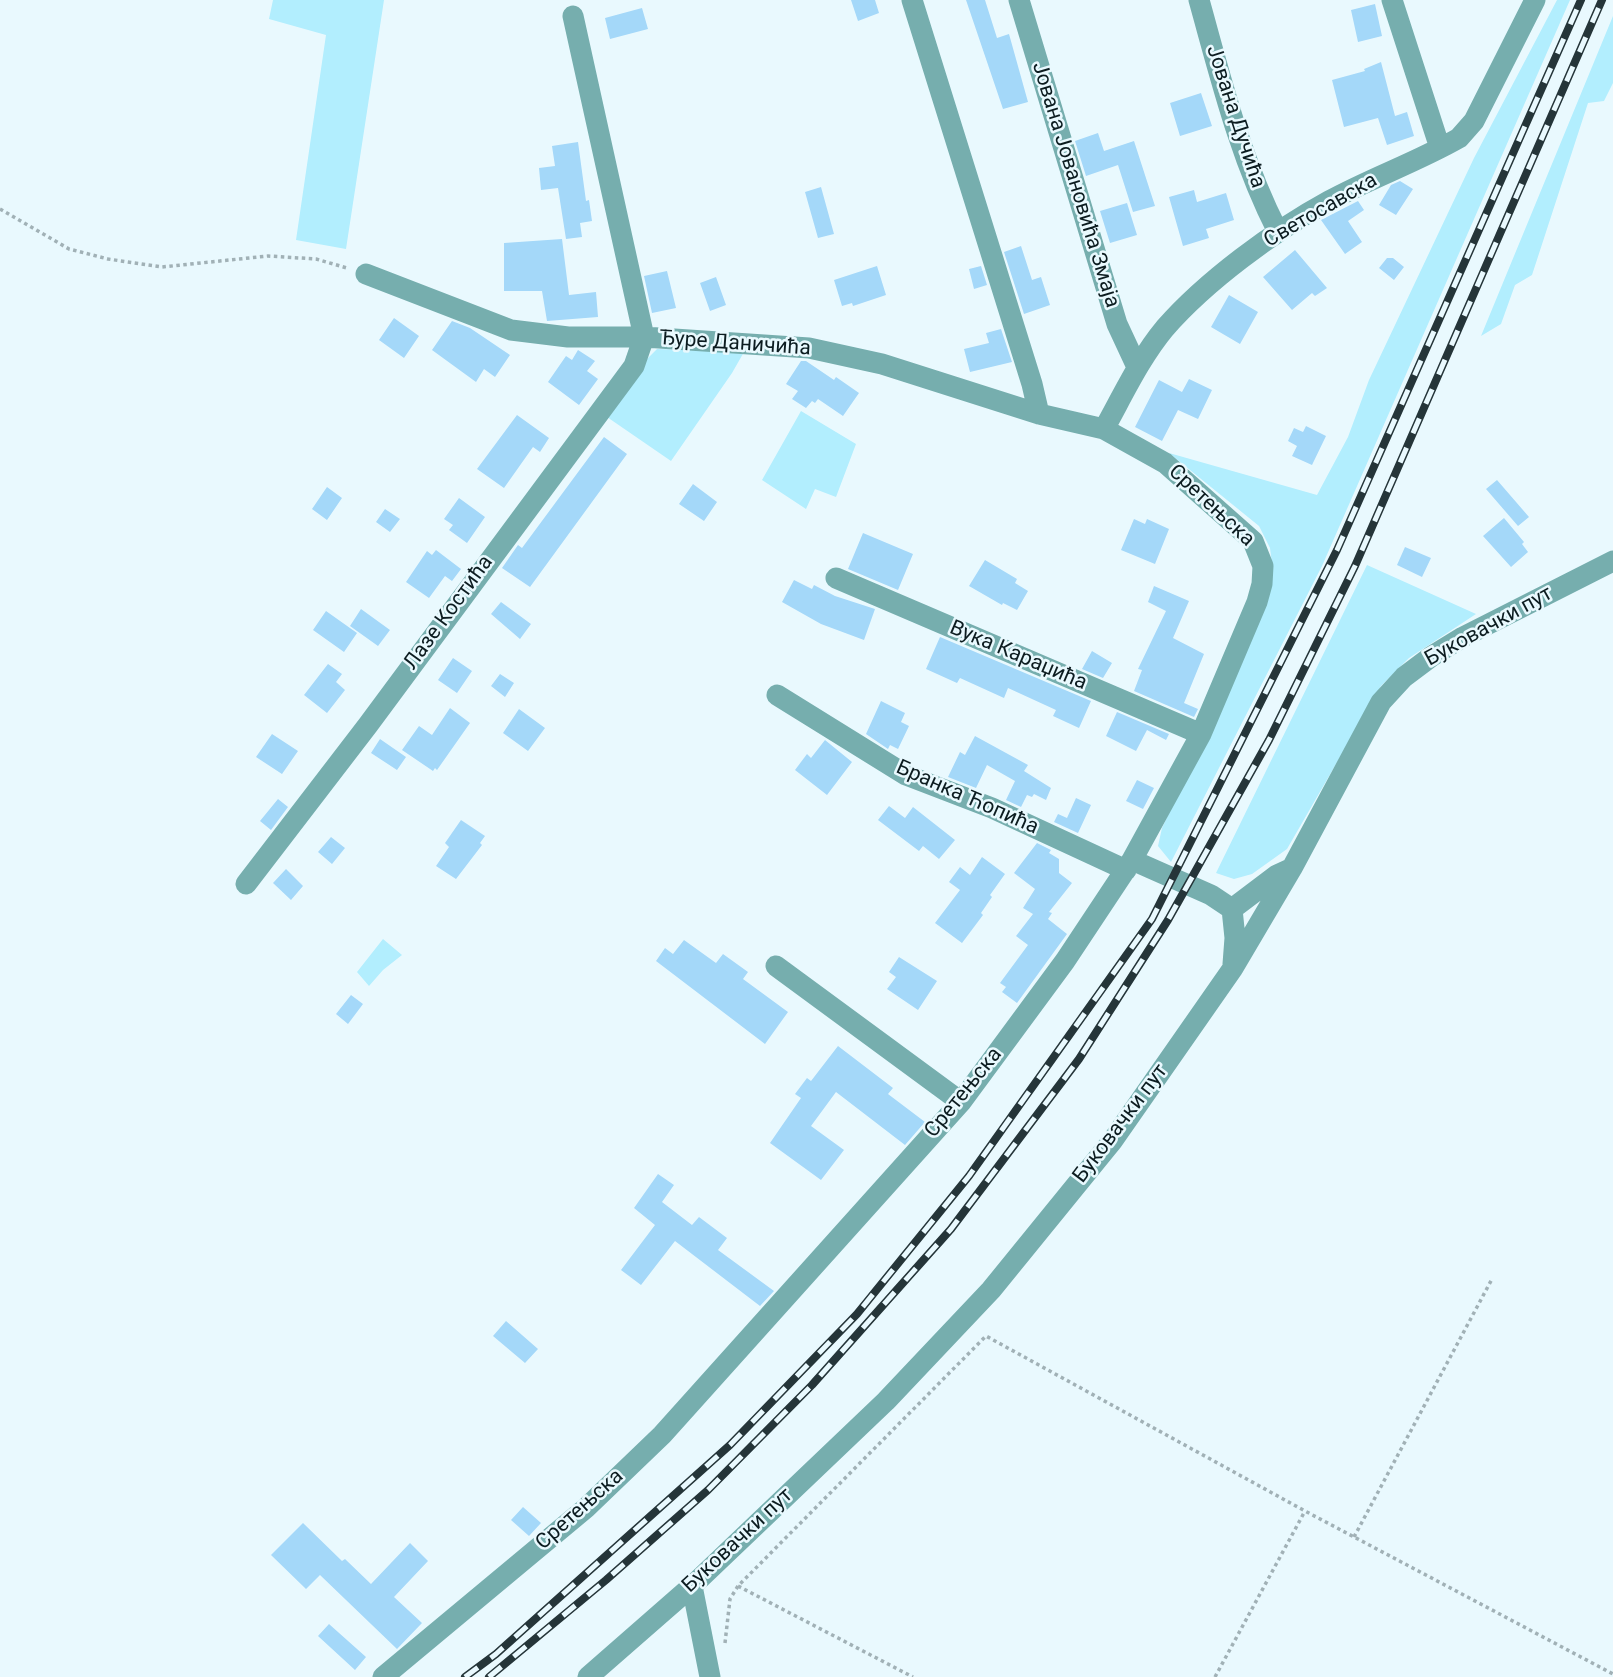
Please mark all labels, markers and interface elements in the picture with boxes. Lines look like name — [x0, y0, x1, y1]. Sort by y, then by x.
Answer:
street label: Јована Дучића — [1200, 43, 1270, 191]
street label: Јована Јовановића Змаја — [1026, 59, 1124, 311]
street label: Светосавска — [1260, 168, 1382, 254]
street label: Ђуре Даничића — [658, 326, 812, 362]
street label: Сретењска — [1163, 460, 1259, 552]
street label: Лазе Костића — [399, 551, 499, 675]
street label: Буковачки пут — [1421, 582, 1557, 672]
street label: Вука Караџића — [946, 616, 1090, 696]
street label: Бранка Ћопића — [892, 755, 1042, 841]
street label: Сретењска — [920, 1043, 1008, 1143]
street label: Буковачки пут — [1068, 1060, 1174, 1188]
street label: Сретењска — [531, 1464, 629, 1556]
street label: Буковачки пут — [677, 1483, 799, 1599]

